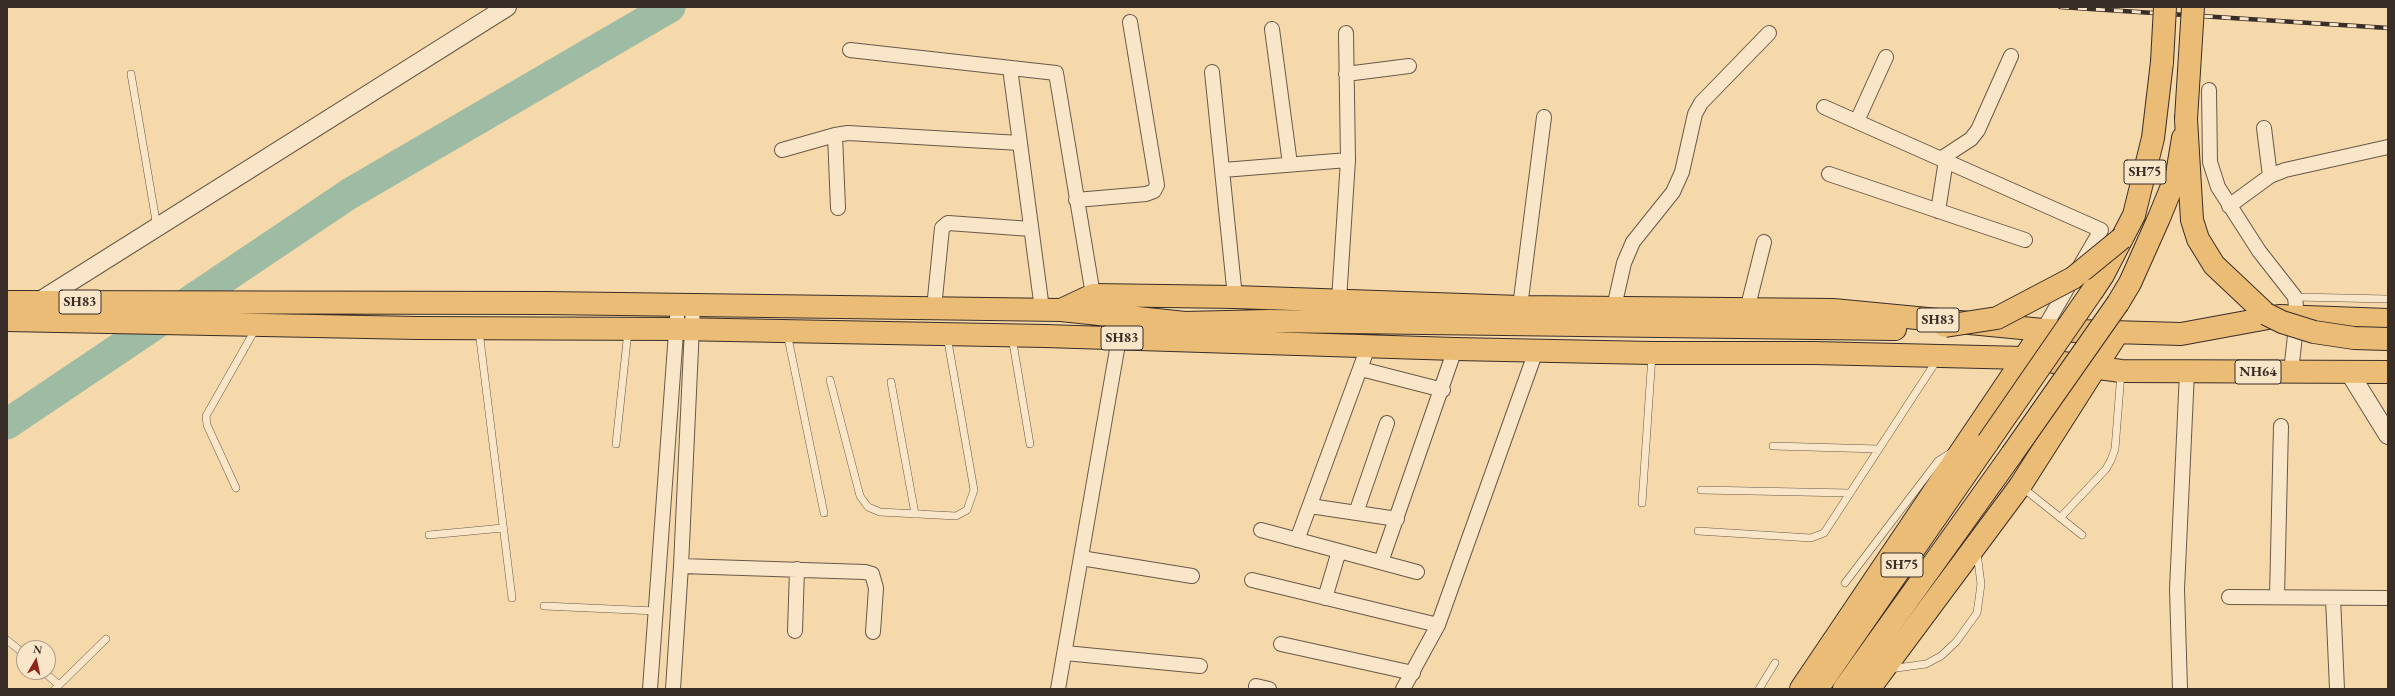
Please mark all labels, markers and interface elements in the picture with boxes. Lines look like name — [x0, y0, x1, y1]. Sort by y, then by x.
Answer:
road number: SH75 — [2124, 160, 2166, 184]
road number: SH83 — [59, 290, 101, 314]
road number: SH83 — [1917, 308, 1959, 332]
road number: SH83 — [1101, 326, 1143, 350]
road number: NH64 — [2235, 360, 2281, 384]
road number: SH75 — [1881, 553, 1923, 577]
north arrow — [16, 640, 56, 680]
text: N — [32, 642, 43, 657]

